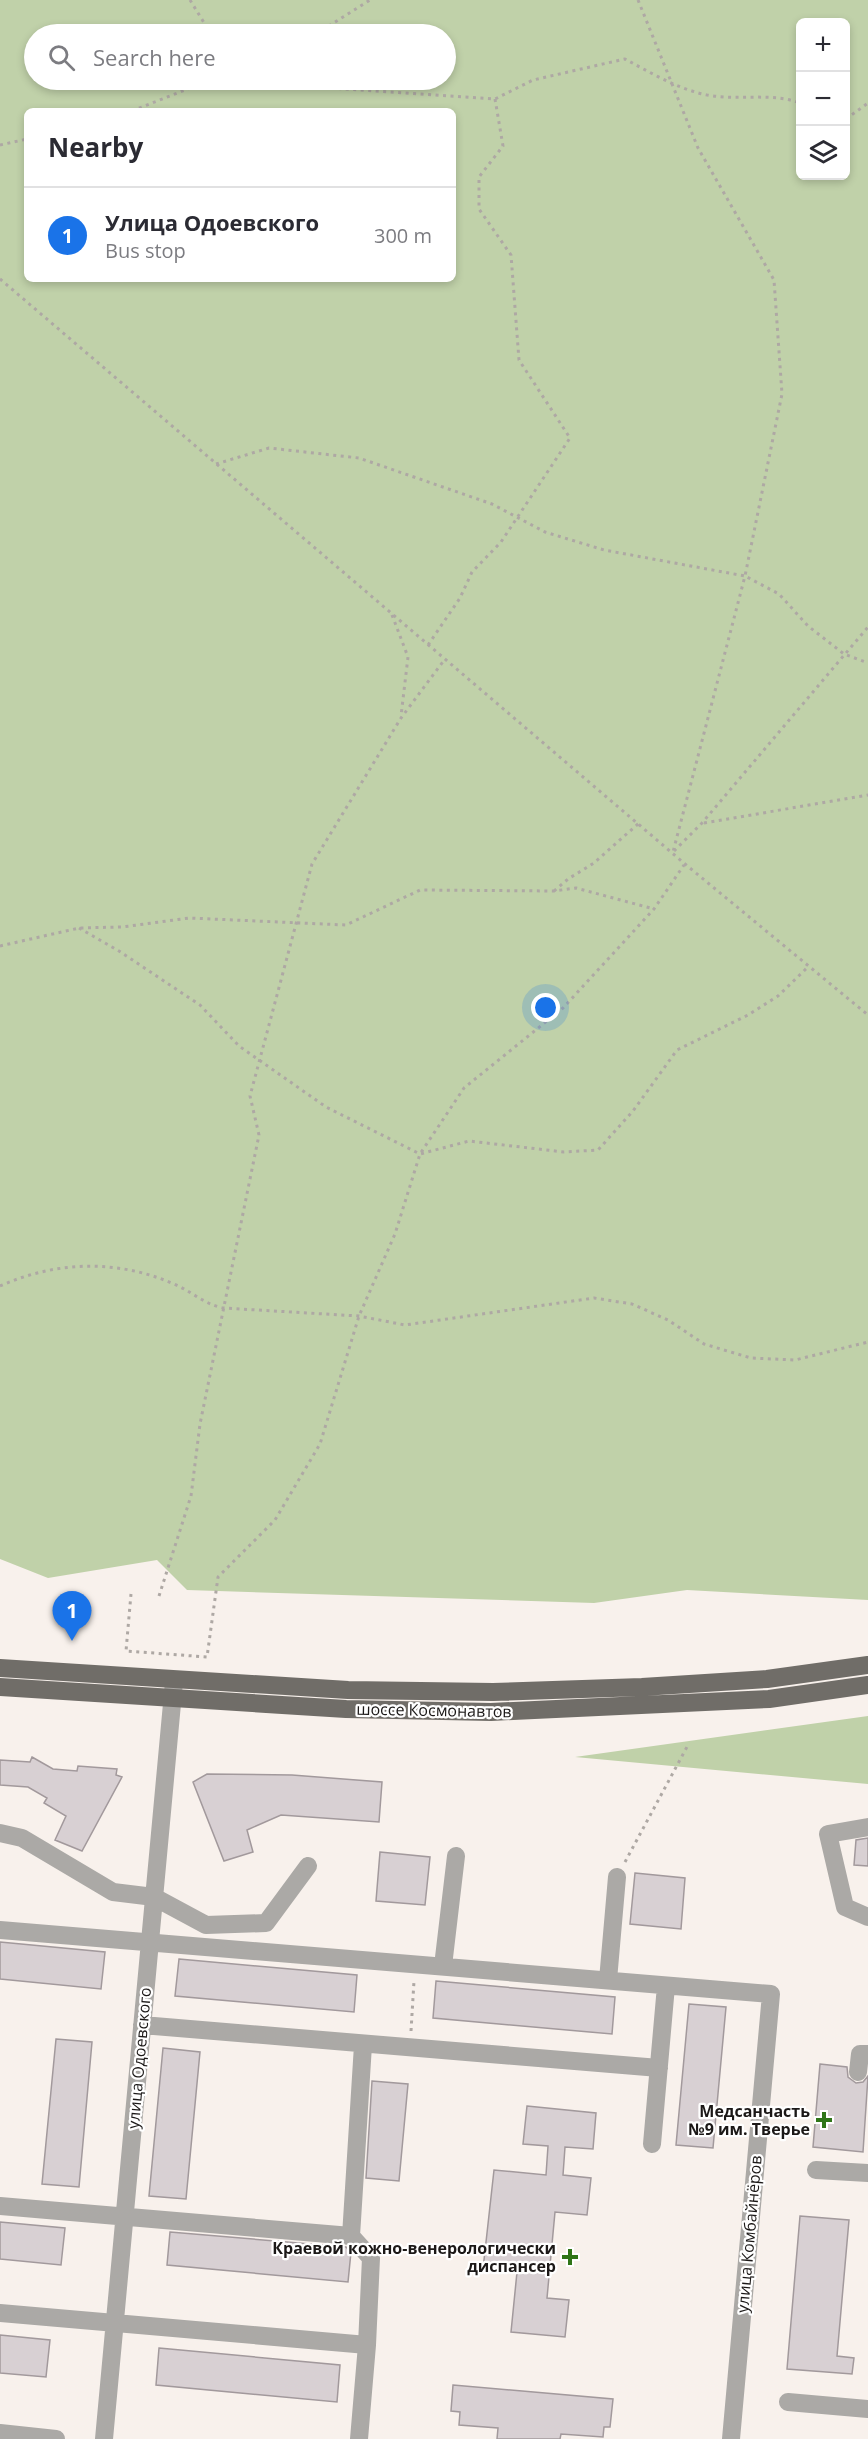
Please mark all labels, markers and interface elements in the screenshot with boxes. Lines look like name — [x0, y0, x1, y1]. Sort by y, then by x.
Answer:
map controls — [796, 18, 850, 180]
button: + — [796, 18, 850, 72]
search box — [24, 24, 456, 90]
icon: search — [45, 41, 78, 74]
text: Search here — [93, 42, 216, 72]
button: − — [796, 72, 850, 126]
button: layers — [796, 126, 850, 180]
text: Nearby — [48, 129, 143, 165]
text: Улица Одоевского — [105, 207, 319, 237]
text: 1 — [62, 222, 73, 249]
text: 300 m — [374, 222, 432, 249]
text: Bus stop — [105, 237, 186, 264]
your location — [531, 993, 560, 1022]
pin: 1 — [52, 1592, 92, 1641]
street label: шоссе Космонавтов — [356, 1698, 512, 1722]
street label: улица Одоевского — [122, 1986, 156, 2130]
place label: Медсанчасть №9 им. Тверье — [688, 2100, 810, 2140]
marker: Медсанчасть №9 им. Тверье — [815, 2111, 833, 2129]
street label: улица Комбайнёров — [731, 2154, 767, 2314]
place label: Краевой кожно-венерологически диспансер — [272, 2237, 556, 2277]
marker: Краевой кожно-венерологически диспансер — [561, 2248, 579, 2266]

